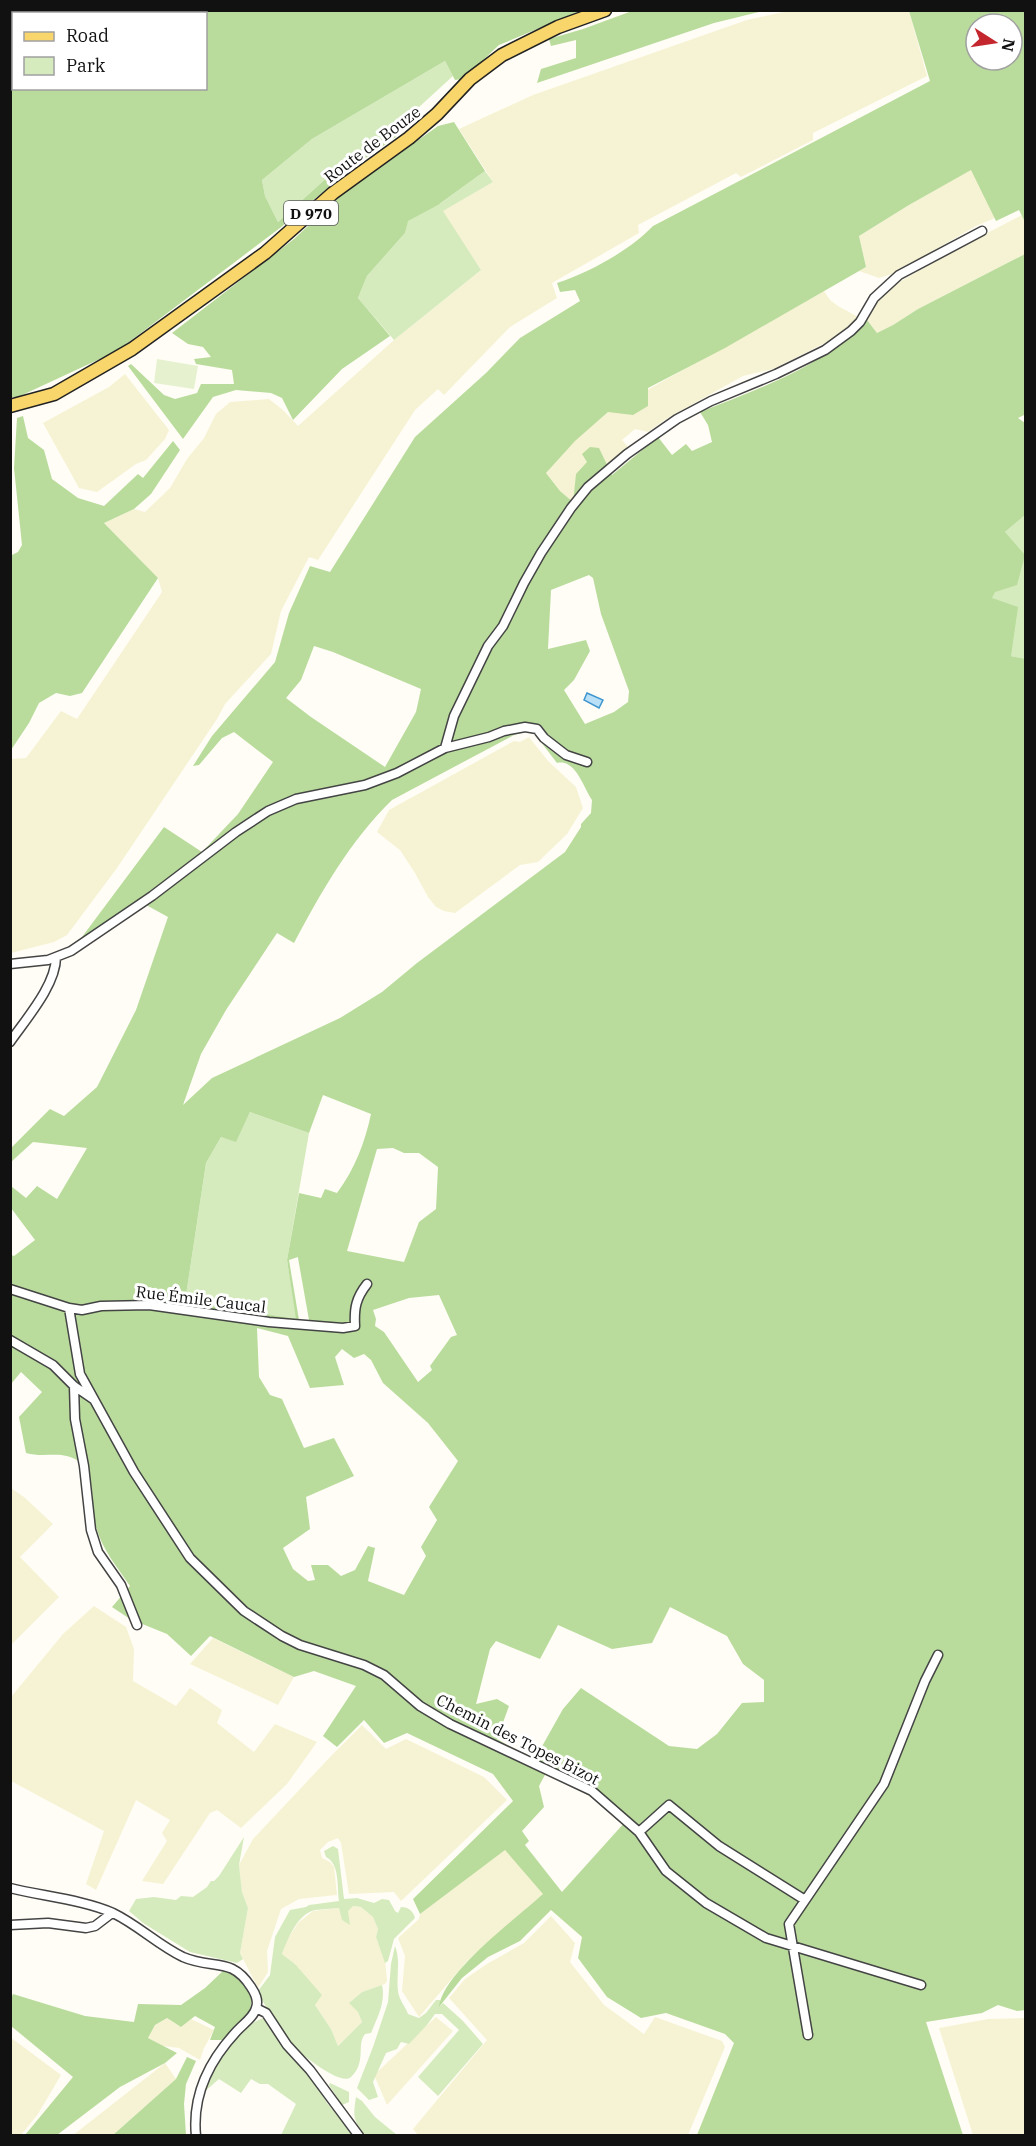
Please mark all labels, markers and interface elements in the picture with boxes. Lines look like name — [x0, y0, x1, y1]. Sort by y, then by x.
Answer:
legend — [12, 12, 207, 90]
north arrow — [964, 12, 1024, 72]
text: Road — [66, 24, 109, 47]
text: N — [998, 37, 1020, 53]
text: Park — [66, 54, 106, 77]
street label: Route de Bouze — [320, 101, 424, 187]
road number: D 970 — [284, 201, 338, 225]
street label: Rue Émile Caucal — [135, 1280, 268, 1317]
street label: Chemin des Topes Bizot — [433, 1689, 603, 1789]

